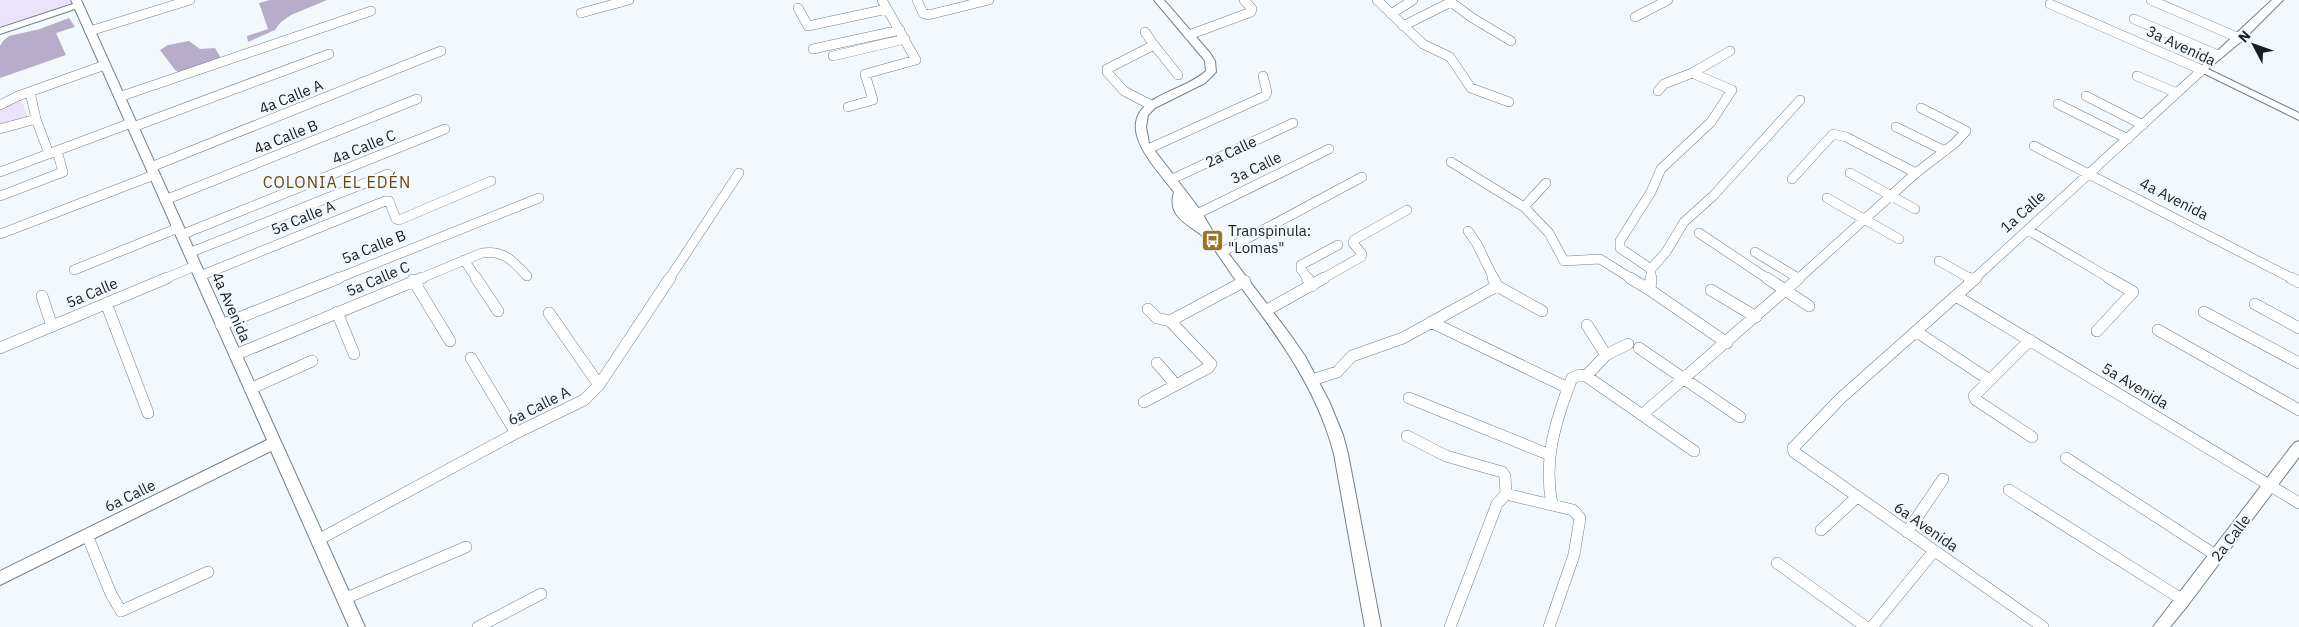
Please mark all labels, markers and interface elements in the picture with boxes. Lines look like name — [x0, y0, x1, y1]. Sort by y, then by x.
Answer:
north arrow — [2229, 20, 2279, 70]
street label: 3a Avenida — [2144, 21, 2219, 70]
text: N — [2234, 27, 2254, 46]
street label: 4a Calle A — [256, 75, 326, 118]
street label: 4a Calle B — [251, 115, 321, 158]
street label: 4a Calle C — [329, 125, 398, 168]
street label: 2a Calle — [1202, 131, 1259, 172]
street label: 3a Calle — [1227, 147, 1284, 188]
district label: COLONIA EL EDÉN — [263, 171, 411, 192]
street label: 4a Avenida — [2137, 173, 2212, 224]
street label: 1a Calle — [1996, 186, 2049, 237]
street label: 5a Calle A — [268, 196, 338, 239]
place label: Transpinula: "Lomas" — [1228, 221, 1311, 257]
street label: 5a Calle B — [339, 225, 409, 268]
bus stop icon: Transpinula: "Lomas" — [1200, 228, 1224, 252]
street label: 5a Calle C — [343, 257, 412, 300]
street label: 4a Avenida — [208, 269, 255, 345]
street label: 5a Calle — [63, 273, 120, 312]
street label: 5a Avenida — [2099, 358, 2172, 413]
street label: 6a Calle A — [504, 382, 573, 429]
street label: 6a Calle — [101, 475, 158, 516]
street label: 6a Avenida — [1890, 497, 1962, 556]
street label: 2a Calle — [2207, 510, 2254, 565]

